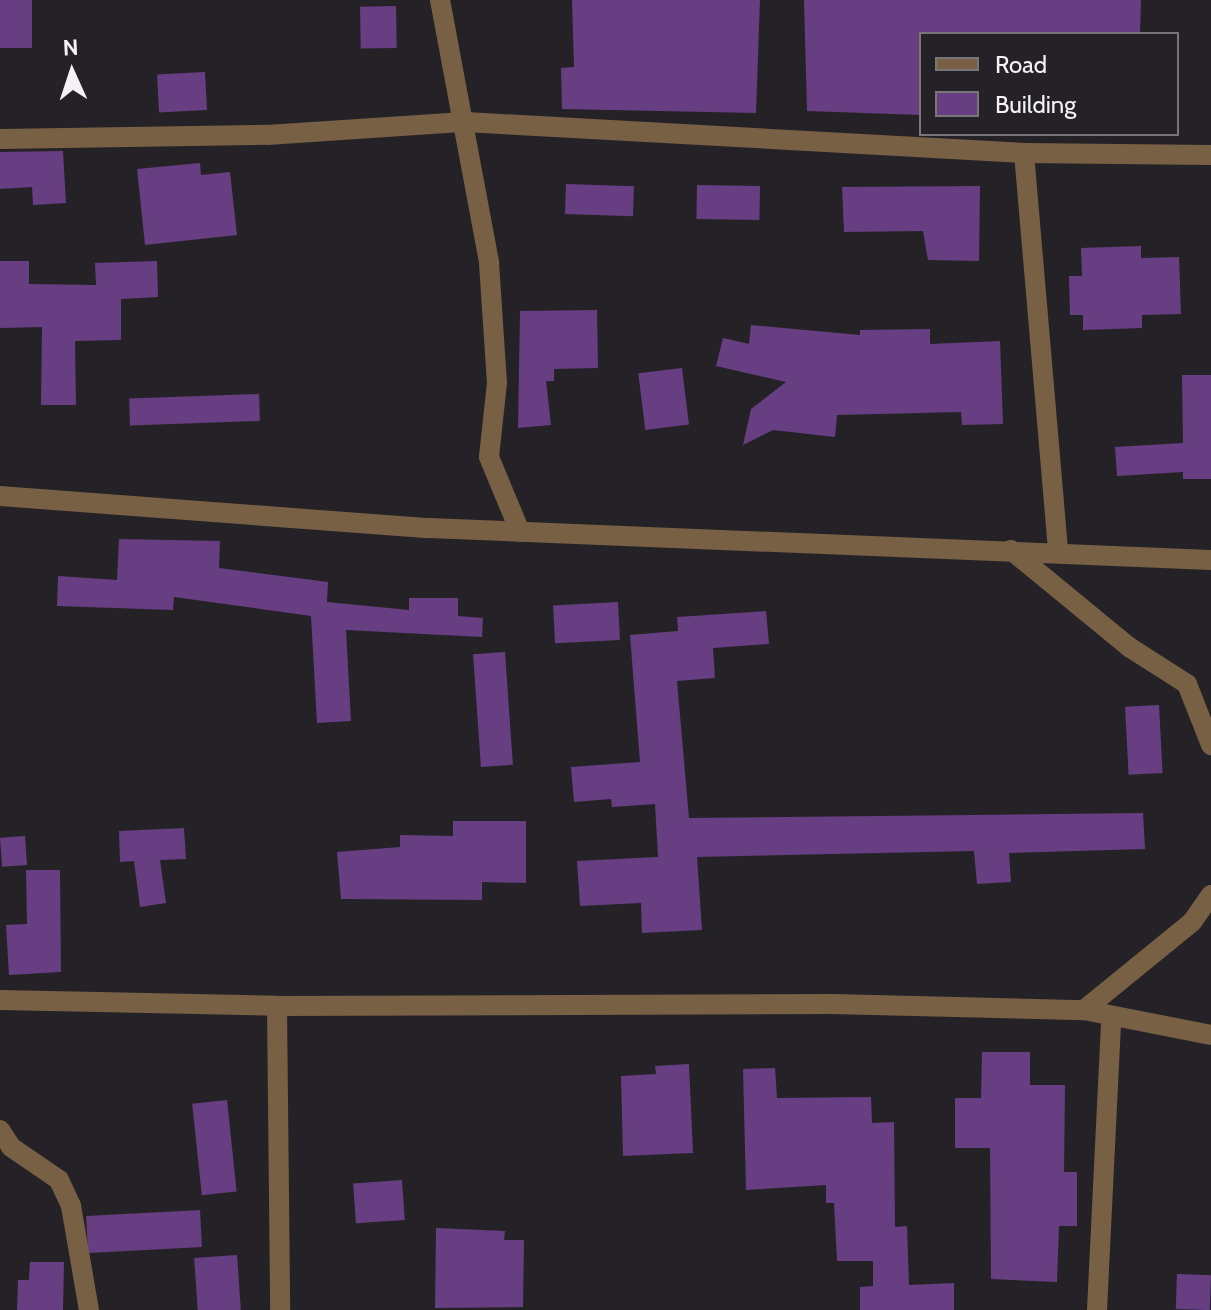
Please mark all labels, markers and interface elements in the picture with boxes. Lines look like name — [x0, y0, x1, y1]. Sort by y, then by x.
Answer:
north arrow — [32, 32, 112, 112]
legend — [919, 32, 1179, 136]
text: N — [62, 34, 79, 61]
text: Road — [995, 50, 1047, 79]
text: Building — [995, 90, 1076, 119]

